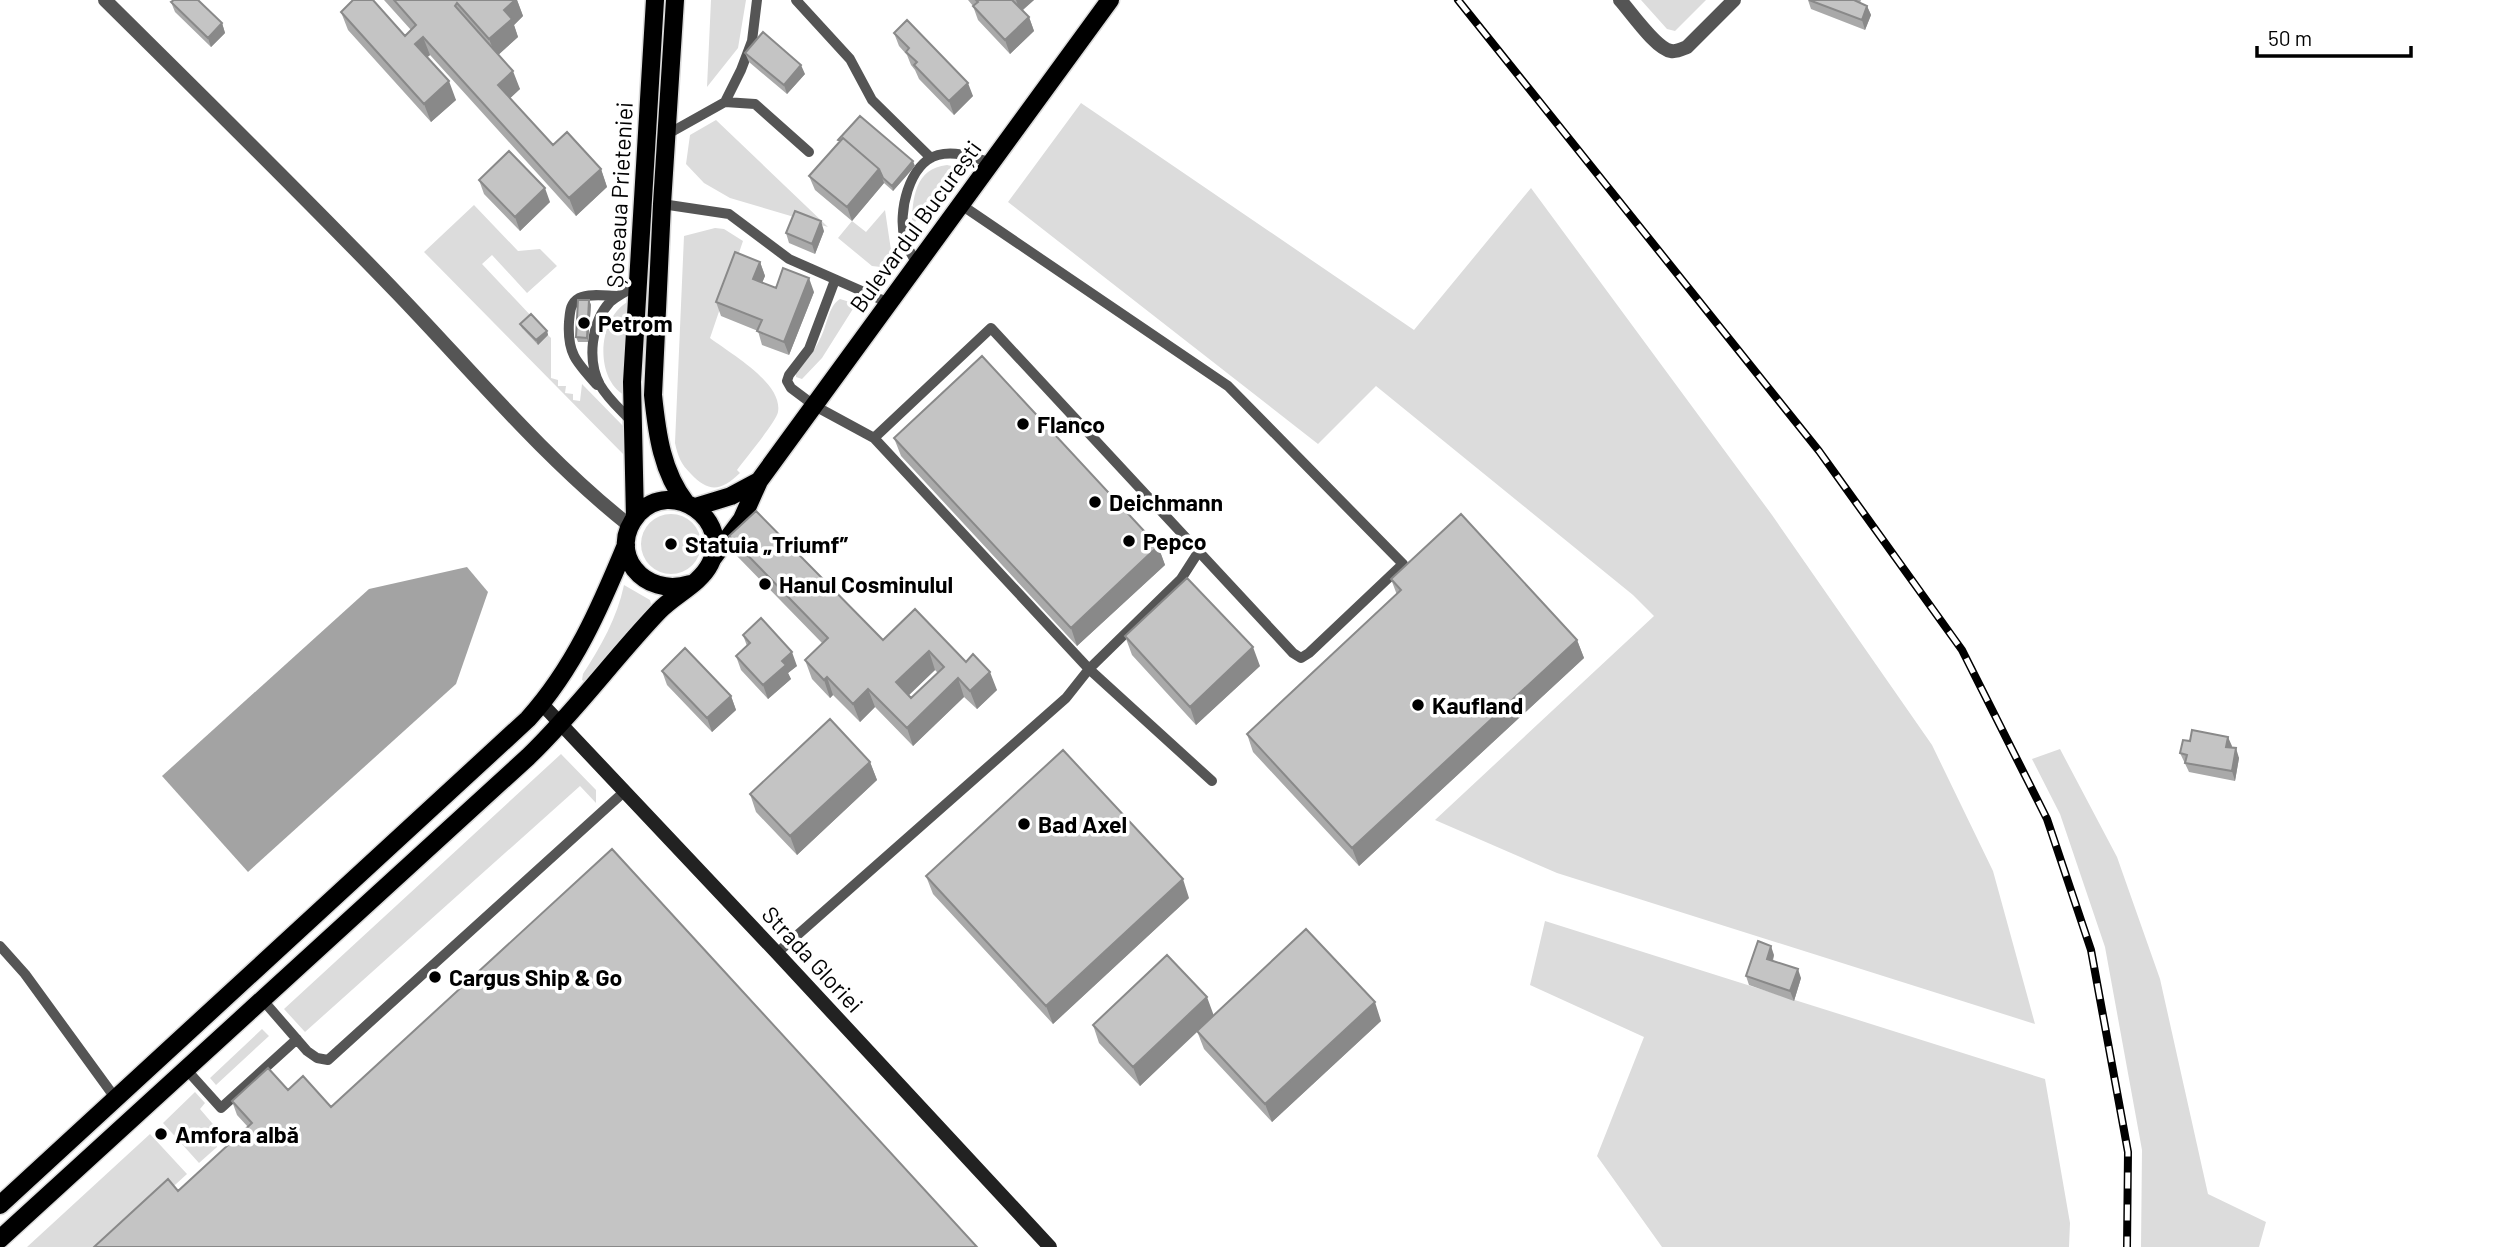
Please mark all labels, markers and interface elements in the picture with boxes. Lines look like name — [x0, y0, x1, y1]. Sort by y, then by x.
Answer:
scale bar — [2257, 14, 2411, 58]
text: 50 m — [2268, 25, 2312, 50]
street label: Șoseaua Prieteniei — [600, 101, 638, 289]
street label: Bulevardul București — [843, 135, 987, 317]
place label: Petrom — [598, 309, 673, 337]
marker: Petrom — [576, 315, 592, 331]
place label: Flanco — [1037, 410, 1105, 438]
marker: Flanco — [1015, 416, 1031, 432]
place label: Deichmann — [1109, 488, 1223, 516]
marker: Deichmann — [1087, 494, 1103, 510]
place label: Pepco — [1143, 527, 1207, 555]
place label: Statuia „Triumf” — [685, 530, 849, 558]
marker: Pepco — [1121, 533, 1137, 549]
marker: Statuia „Triumf” — [663, 536, 679, 552]
place label: Hanul Cosminulul — [779, 570, 953, 598]
marker: Hanul Cosminulul — [757, 576, 773, 592]
place label: Kaufland — [1432, 691, 1523, 719]
marker: Kaufland — [1410, 697, 1426, 713]
place label: Bad Axel — [1038, 810, 1127, 838]
marker: Bad Axel — [1016, 816, 1032, 832]
street label: Strada Gloriei — [757, 900, 869, 1018]
place label: Cargus Ship & Go — [449, 963, 622, 991]
marker: Cargus Ship & Go — [427, 969, 443, 985]
place label: Amfora albă — [175, 1120, 299, 1148]
marker: Amfora albă — [153, 1126, 169, 1142]

